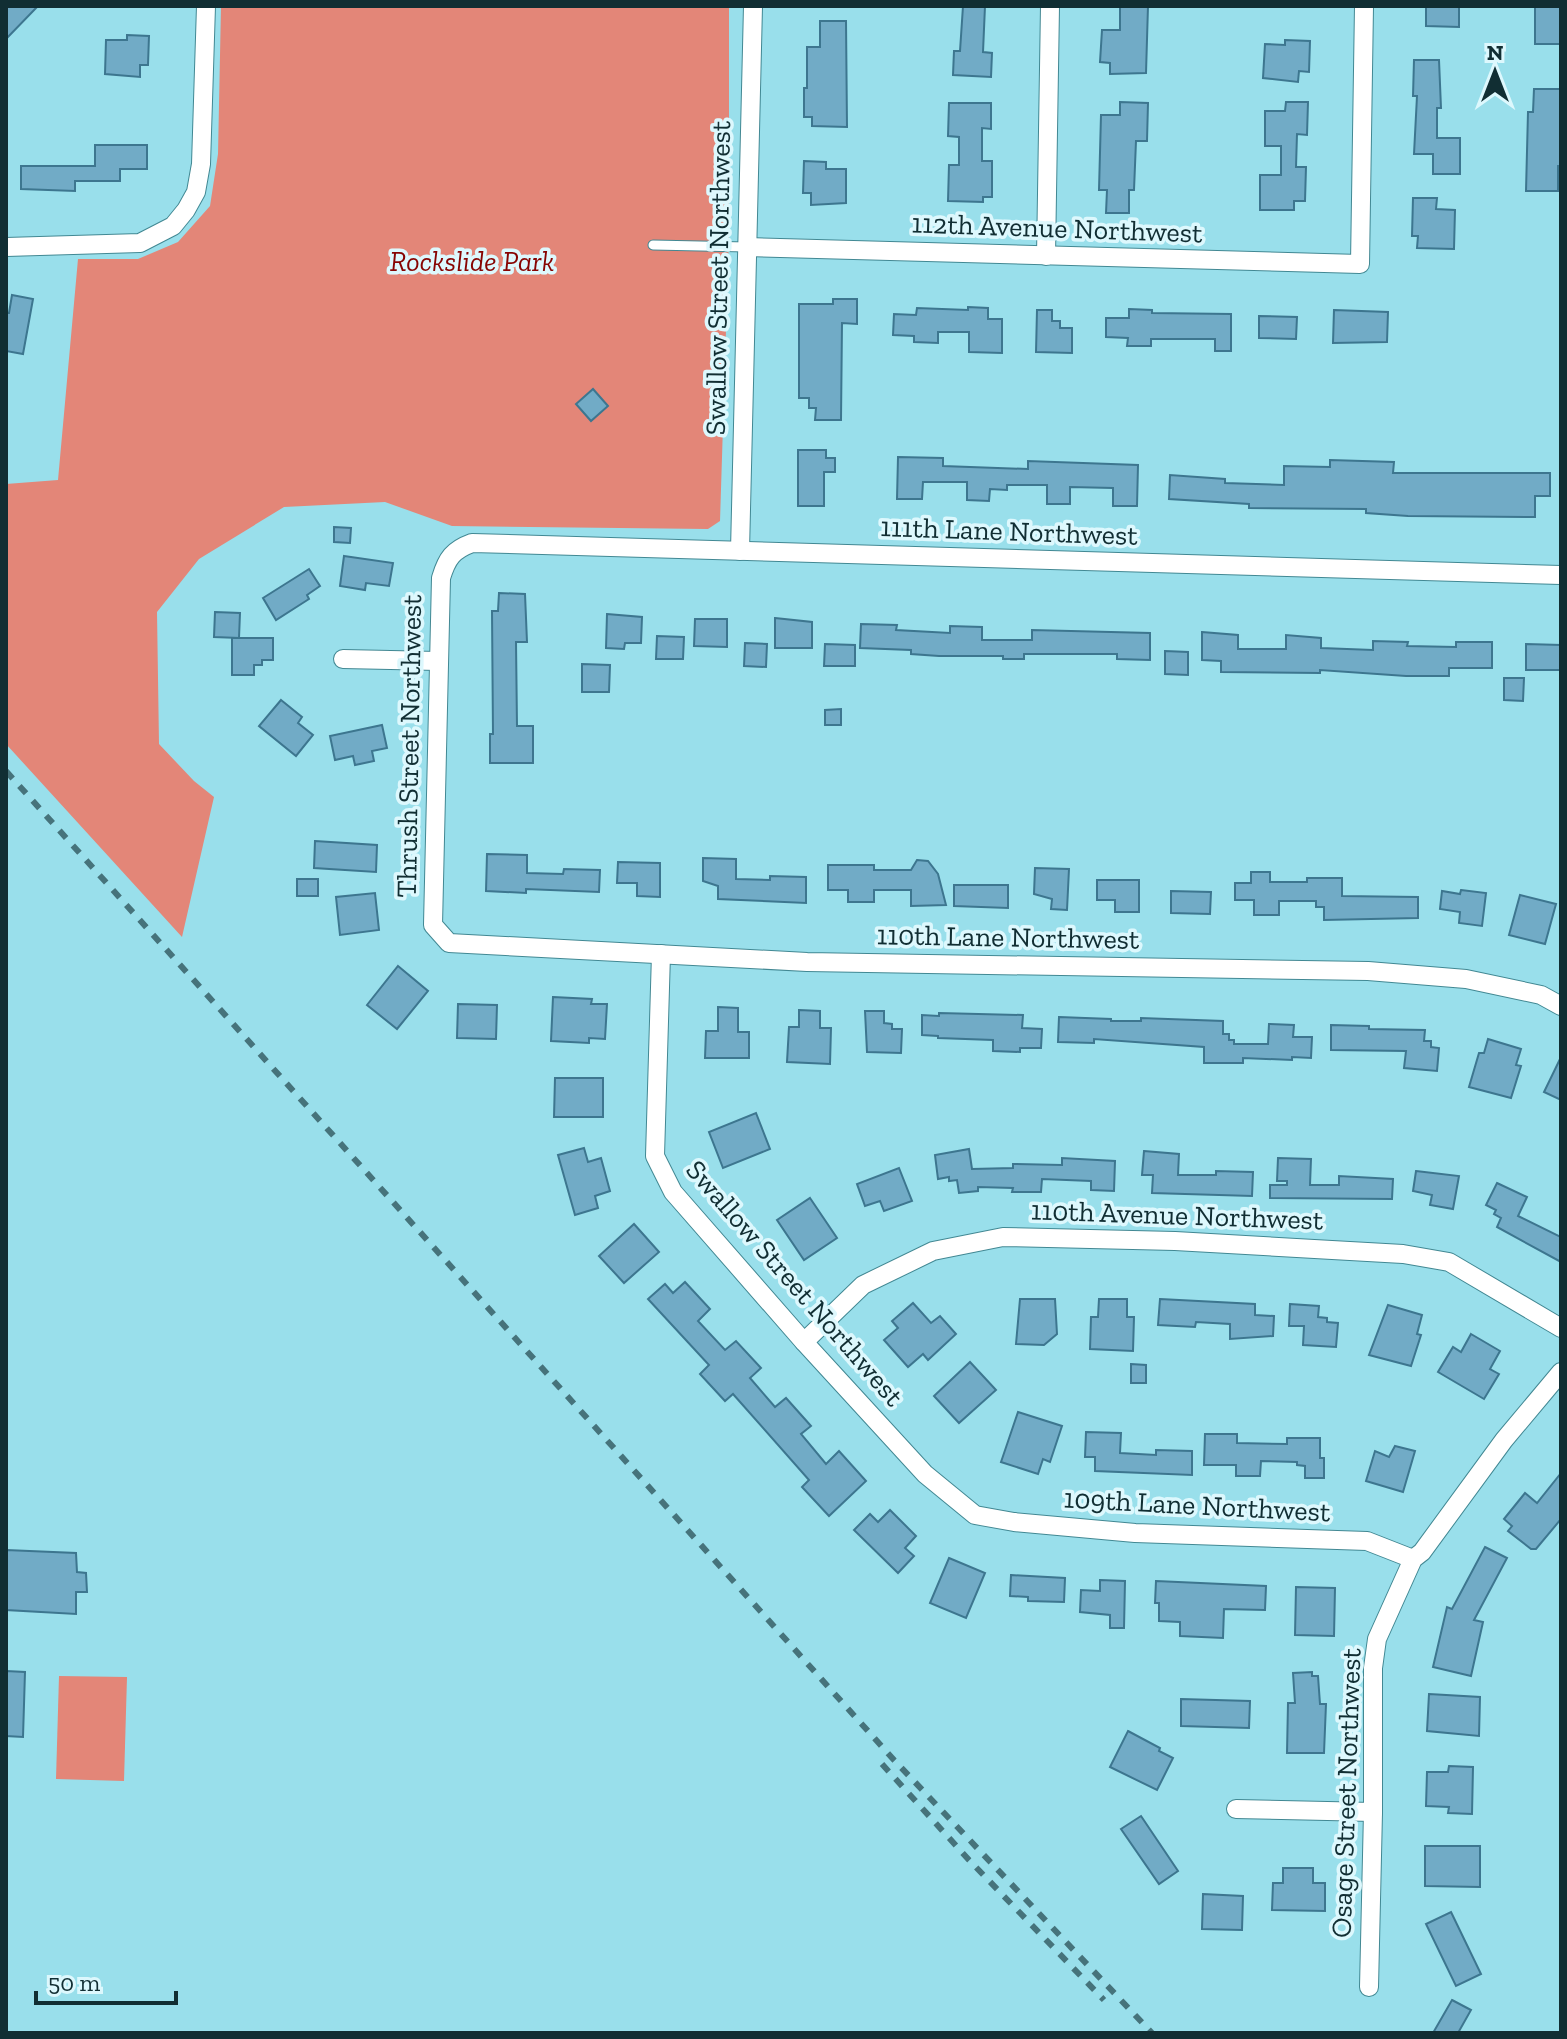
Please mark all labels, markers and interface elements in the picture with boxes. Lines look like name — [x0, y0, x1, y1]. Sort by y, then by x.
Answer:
north arrow — [1455, 32, 1535, 112]
text: N — [1487, 39, 1504, 66]
street label: Swallow Street Northwest — [699, 120, 737, 436]
street label: 112th Avenue Northwest — [911, 206, 1204, 250]
park label: Rockslide Park — [390, 245, 554, 278]
street label: 111th Lane Northwest — [880, 510, 1139, 552]
street label: Thrush Street Northwest — [390, 593, 428, 898]
street label: 110th Lane Northwest — [876, 918, 1140, 956]
street label: Swallow Street Northwest — [679, 1153, 911, 1413]
street label: 110th Avenue Northwest — [1030, 1193, 1324, 1237]
street label: 109th Lane Northwest — [1063, 1482, 1332, 1528]
street label: Osage Street Northwest — [1324, 1647, 1368, 1938]
scale bar — [36, 1955, 176, 2005]
text: 50 m — [48, 1968, 101, 1997]

